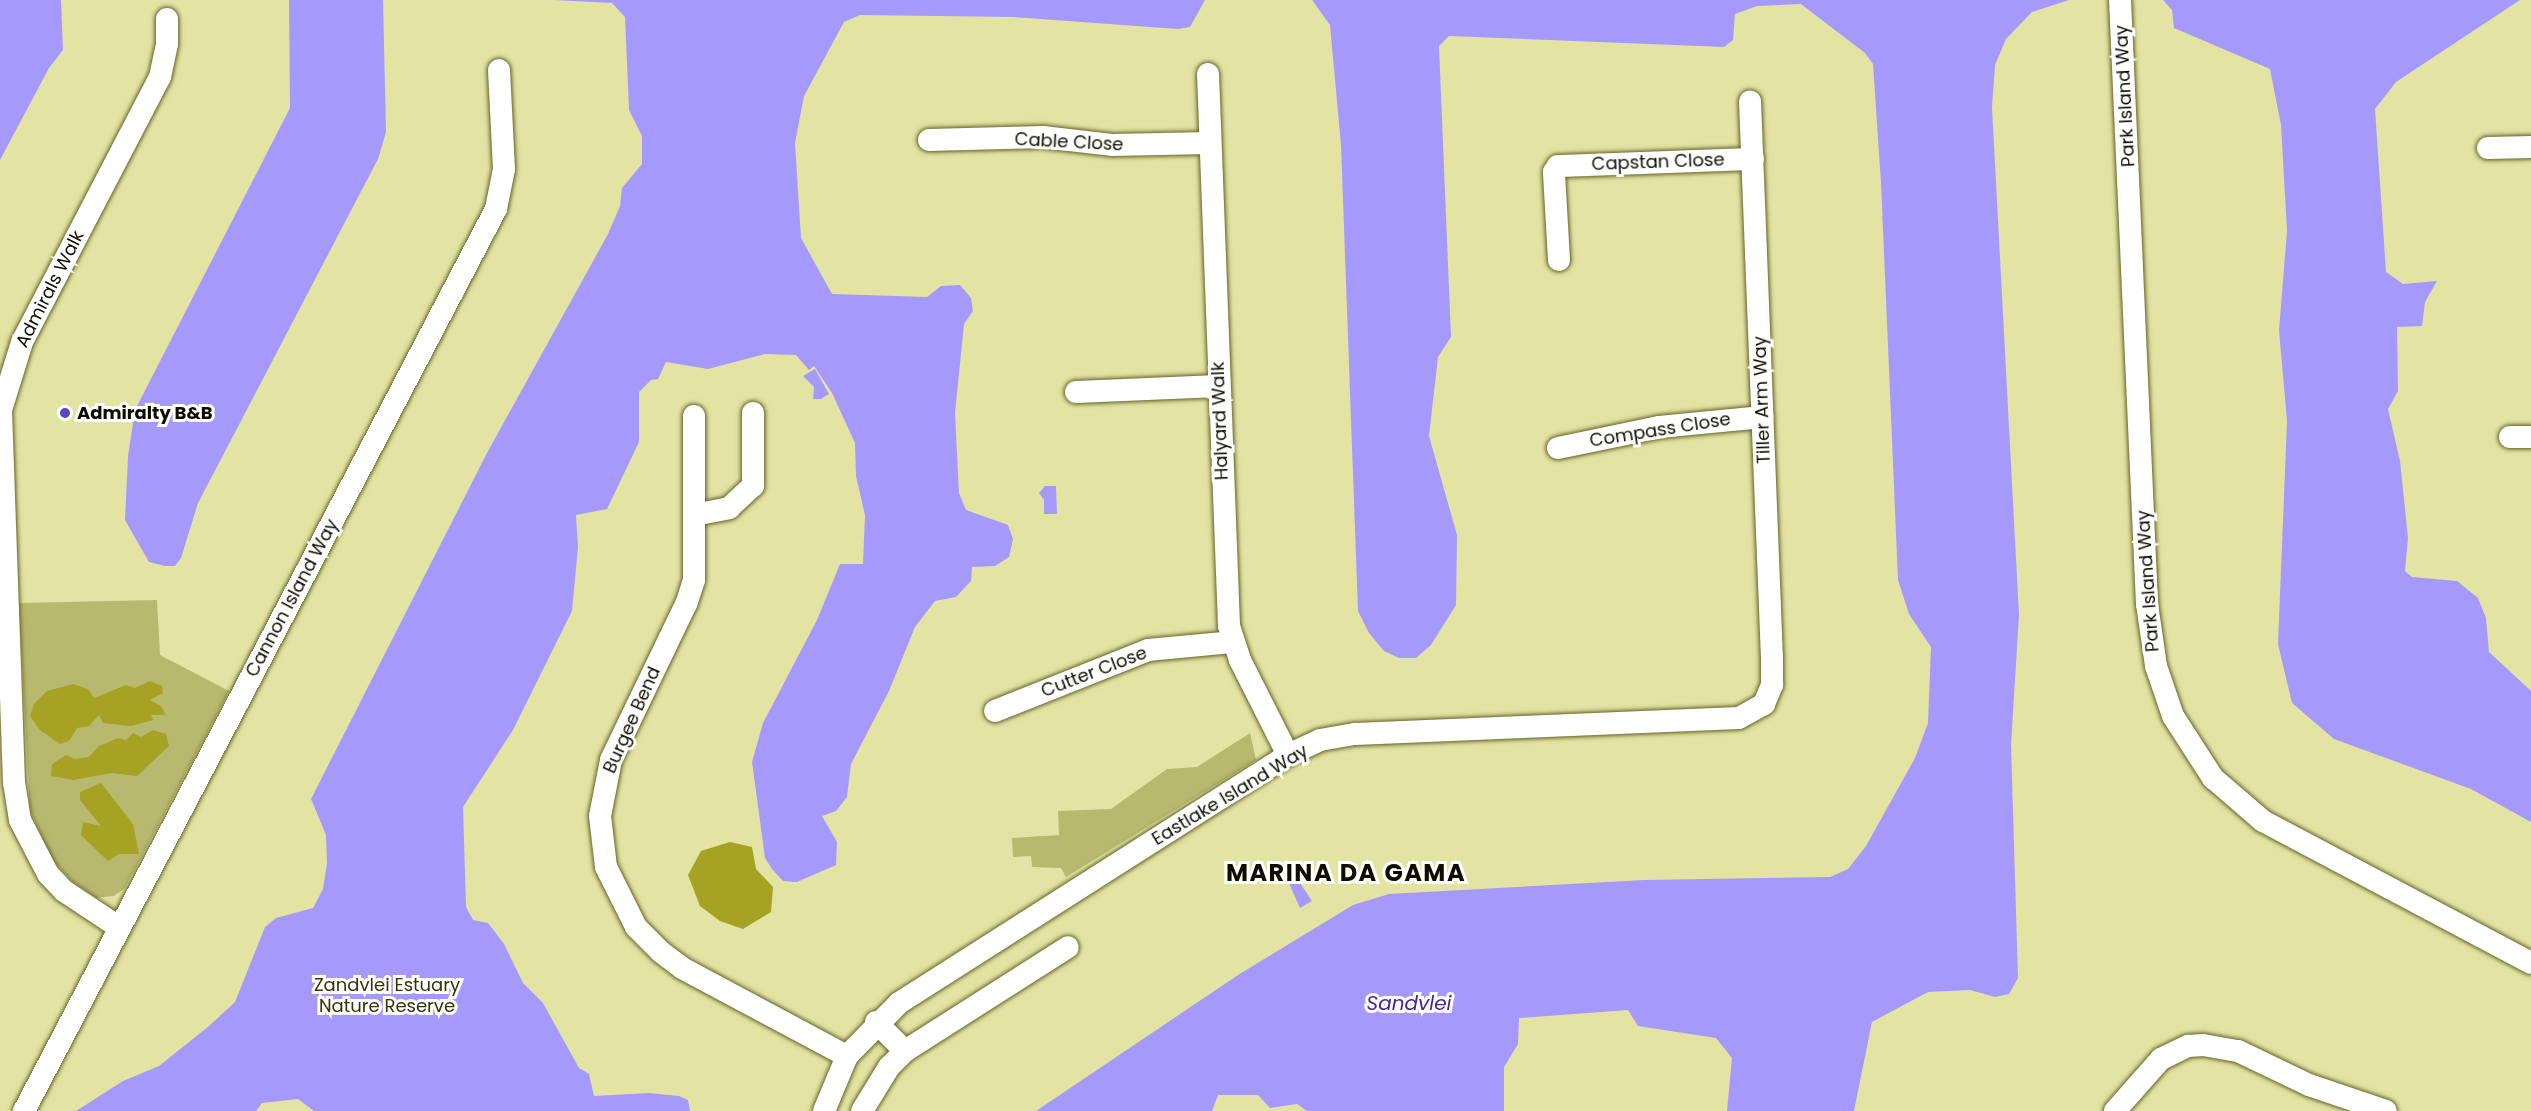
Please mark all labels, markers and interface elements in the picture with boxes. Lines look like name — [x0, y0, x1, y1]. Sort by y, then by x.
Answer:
street label: Park Island Way — [2110, 24, 2140, 168]
street label: Cable Close — [1014, 128, 1124, 156]
street label: Capstan Close — [1591, 149, 1725, 175]
street label: Admirals Walk — [11, 227, 89, 351]
street label: Tiller Arm Way — [1749, 336, 1775, 464]
street label: Halyard Walk — [1207, 361, 1233, 481]
place label: Admiralty B&B — [77, 402, 213, 424]
marker: Admiralty B&B — [58, 406, 72, 420]
street label: Compass Close — [1588, 408, 1732, 452]
street label: Park Island Way — [2132, 509, 2164, 653]
street label: Cannon Island Way — [241, 515, 343, 681]
street label: Cutter Close — [1038, 642, 1150, 702]
street label: Burgee Bend — [599, 663, 665, 777]
street label: Eastlake Island Way — [1148, 740, 1312, 850]
district label: MARINA DA GAMA — [1226, 859, 1466, 887]
park label: Zandvlei Estuary Nature Reserve — [314, 975, 460, 1018]
water label: Sandvlei — [1367, 991, 1451, 1015]

